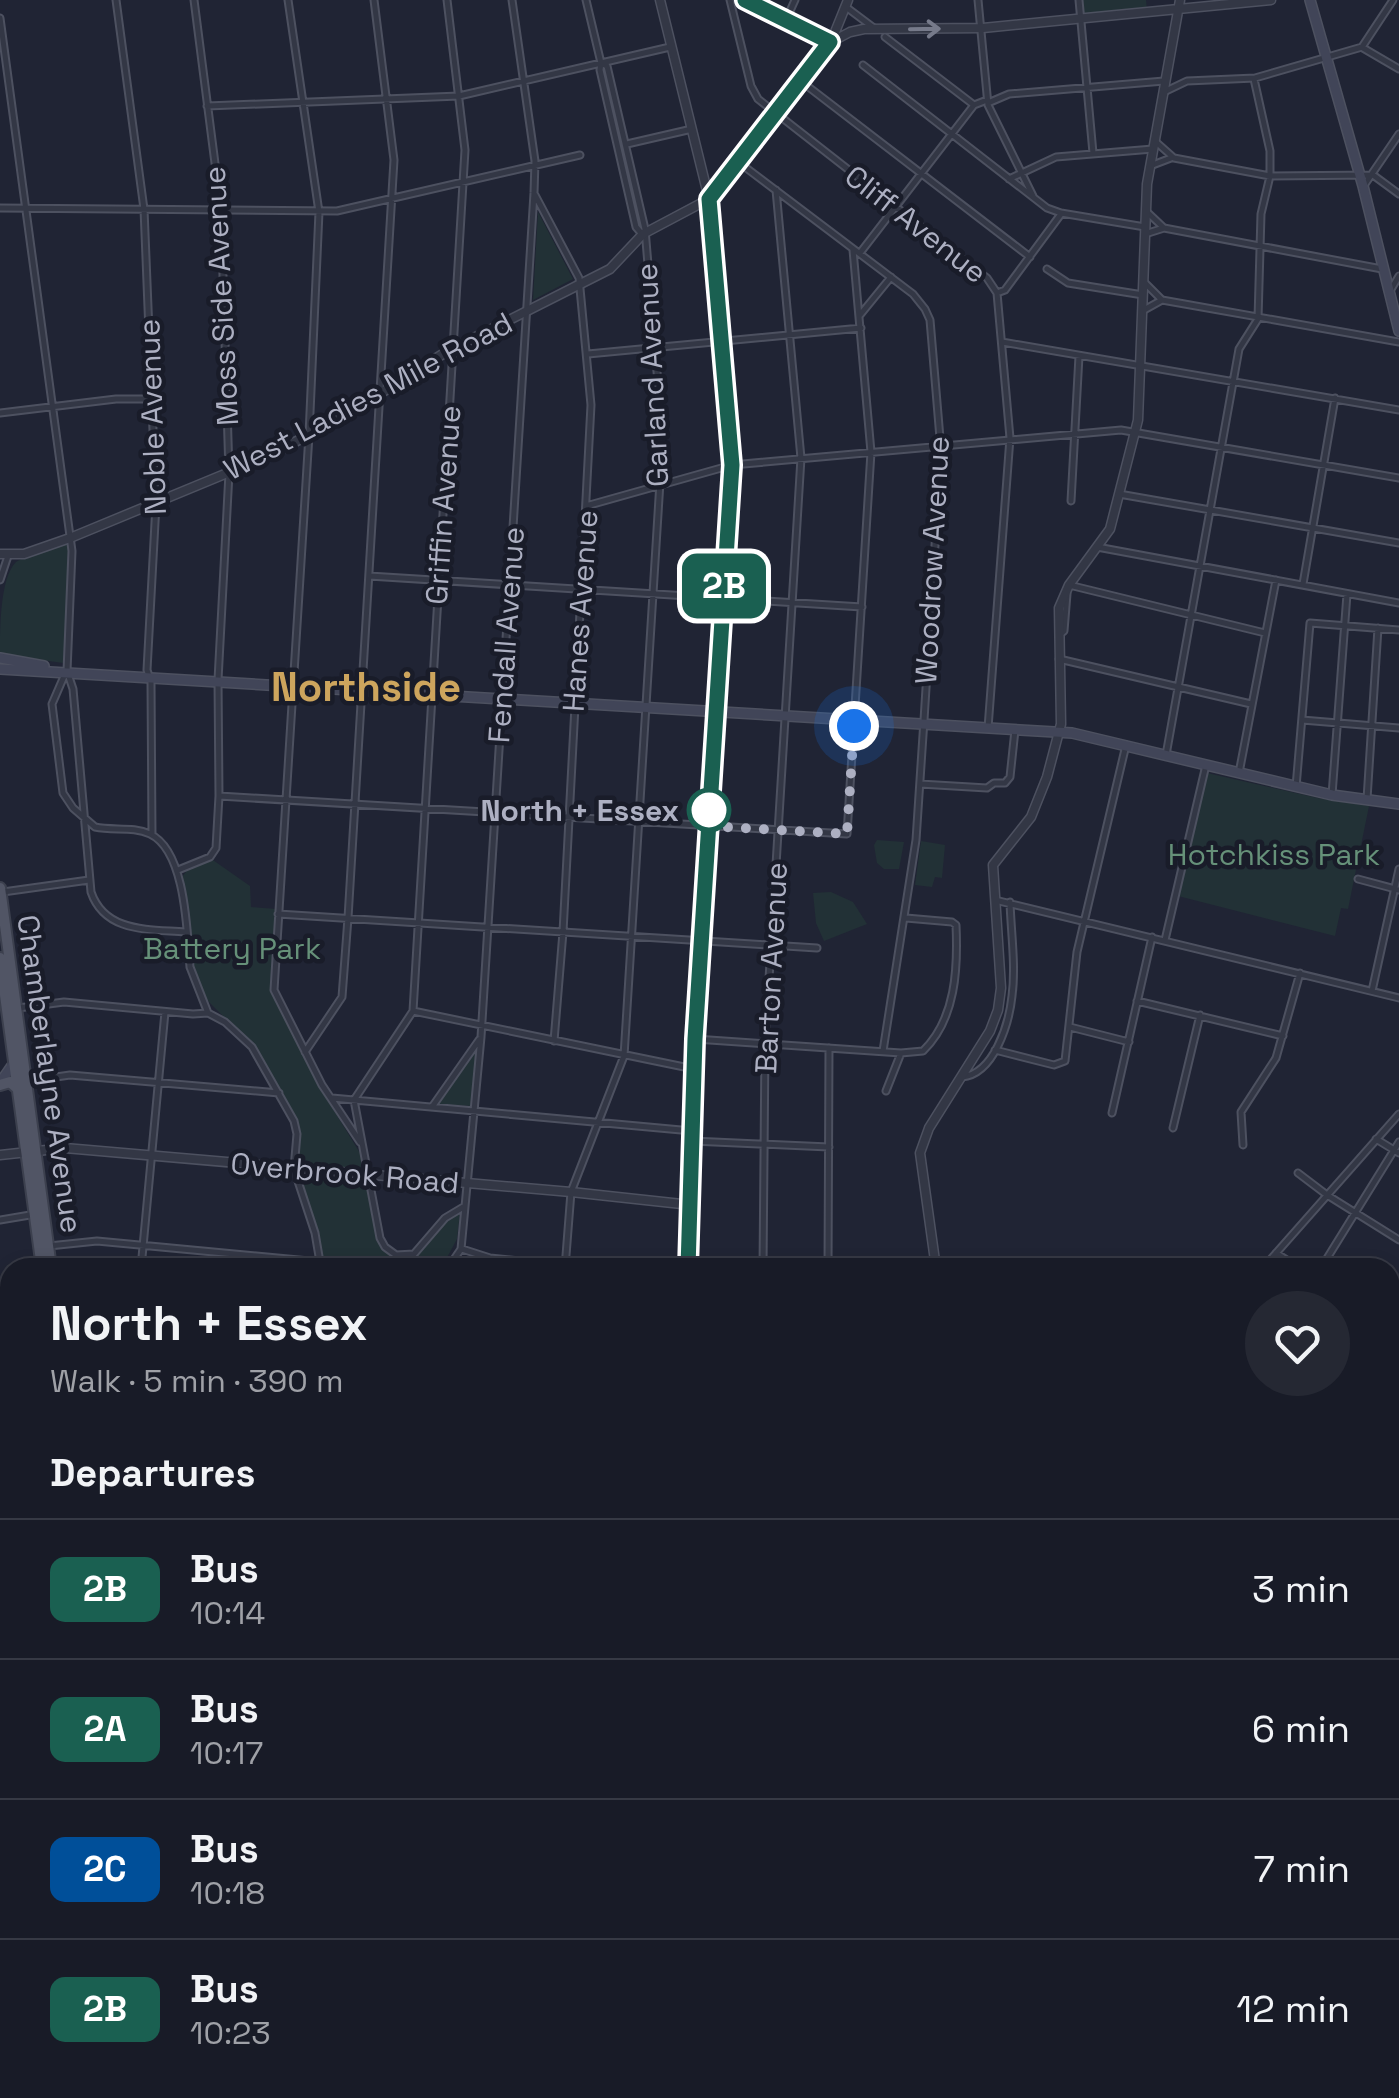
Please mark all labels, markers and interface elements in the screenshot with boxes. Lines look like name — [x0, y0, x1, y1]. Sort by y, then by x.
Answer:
one-way arrow — [908, 20, 941, 38]
street label: Cliff Avenue — [837, 156, 995, 292]
street label: Moss Side Avenue — [195, 165, 247, 427]
street label: Garland Avenue — [627, 262, 677, 488]
street label: West Ladies Mile Road — [217, 303, 519, 489]
street label: Noble Avenue — [129, 318, 175, 516]
street label: Griffin Avenue — [417, 404, 469, 606]
street label: Woodrow Avenue — [906, 435, 958, 685]
street label: Hanes Avenue — [553, 509, 607, 713]
street label: Fendall Avenue — [479, 526, 533, 744]
line badge: 2B — [679, 554, 769, 618]
text: 2B — [702, 564, 746, 608]
district label: Northside — [271, 662, 461, 713]
your location — [829, 701, 879, 751]
marker: North + Essex — [688, 789, 730, 831]
place label: North + Essex — [480, 791, 679, 830]
park label: Hotchkiss Park — [1168, 835, 1380, 874]
street label: Barton Avenue — [746, 861, 796, 1075]
street label: Chamberlayne Avenue — [8, 912, 92, 1236]
park label: Battery Park — [143, 929, 321, 968]
street label: Overbrook Road — [229, 1144, 461, 1202]
button: heart — [1245, 1291, 1350, 1396]
text: North + Essex — [50, 1293, 368, 1354]
text: Walk · 5 min · 390 m — [50, 1361, 344, 1401]
text: Departures — [50, 1449, 255, 1497]
text: Bus — [190, 1545, 259, 1593]
text: 3 min — [1252, 1565, 1350, 1613]
text: 2B — [83, 1567, 127, 1611]
text: 10:14 — [190, 1593, 265, 1633]
text: Bus — [190, 1685, 259, 1733]
text: 6 min — [1252, 1705, 1350, 1753]
text: 2A — [84, 1707, 126, 1751]
text: 10:17 — [190, 1733, 263, 1773]
text: Bus — [190, 1825, 259, 1873]
text: 7 min — [1254, 1845, 1350, 1893]
text: 2C — [83, 1847, 127, 1891]
text: 10:18 — [190, 1873, 265, 1913]
text: Bus — [190, 1965, 259, 2013]
text: 12 min — [1236, 1985, 1350, 2033]
text: 2B — [83, 1987, 127, 2031]
text: 10:23 — [190, 2013, 271, 2053]

